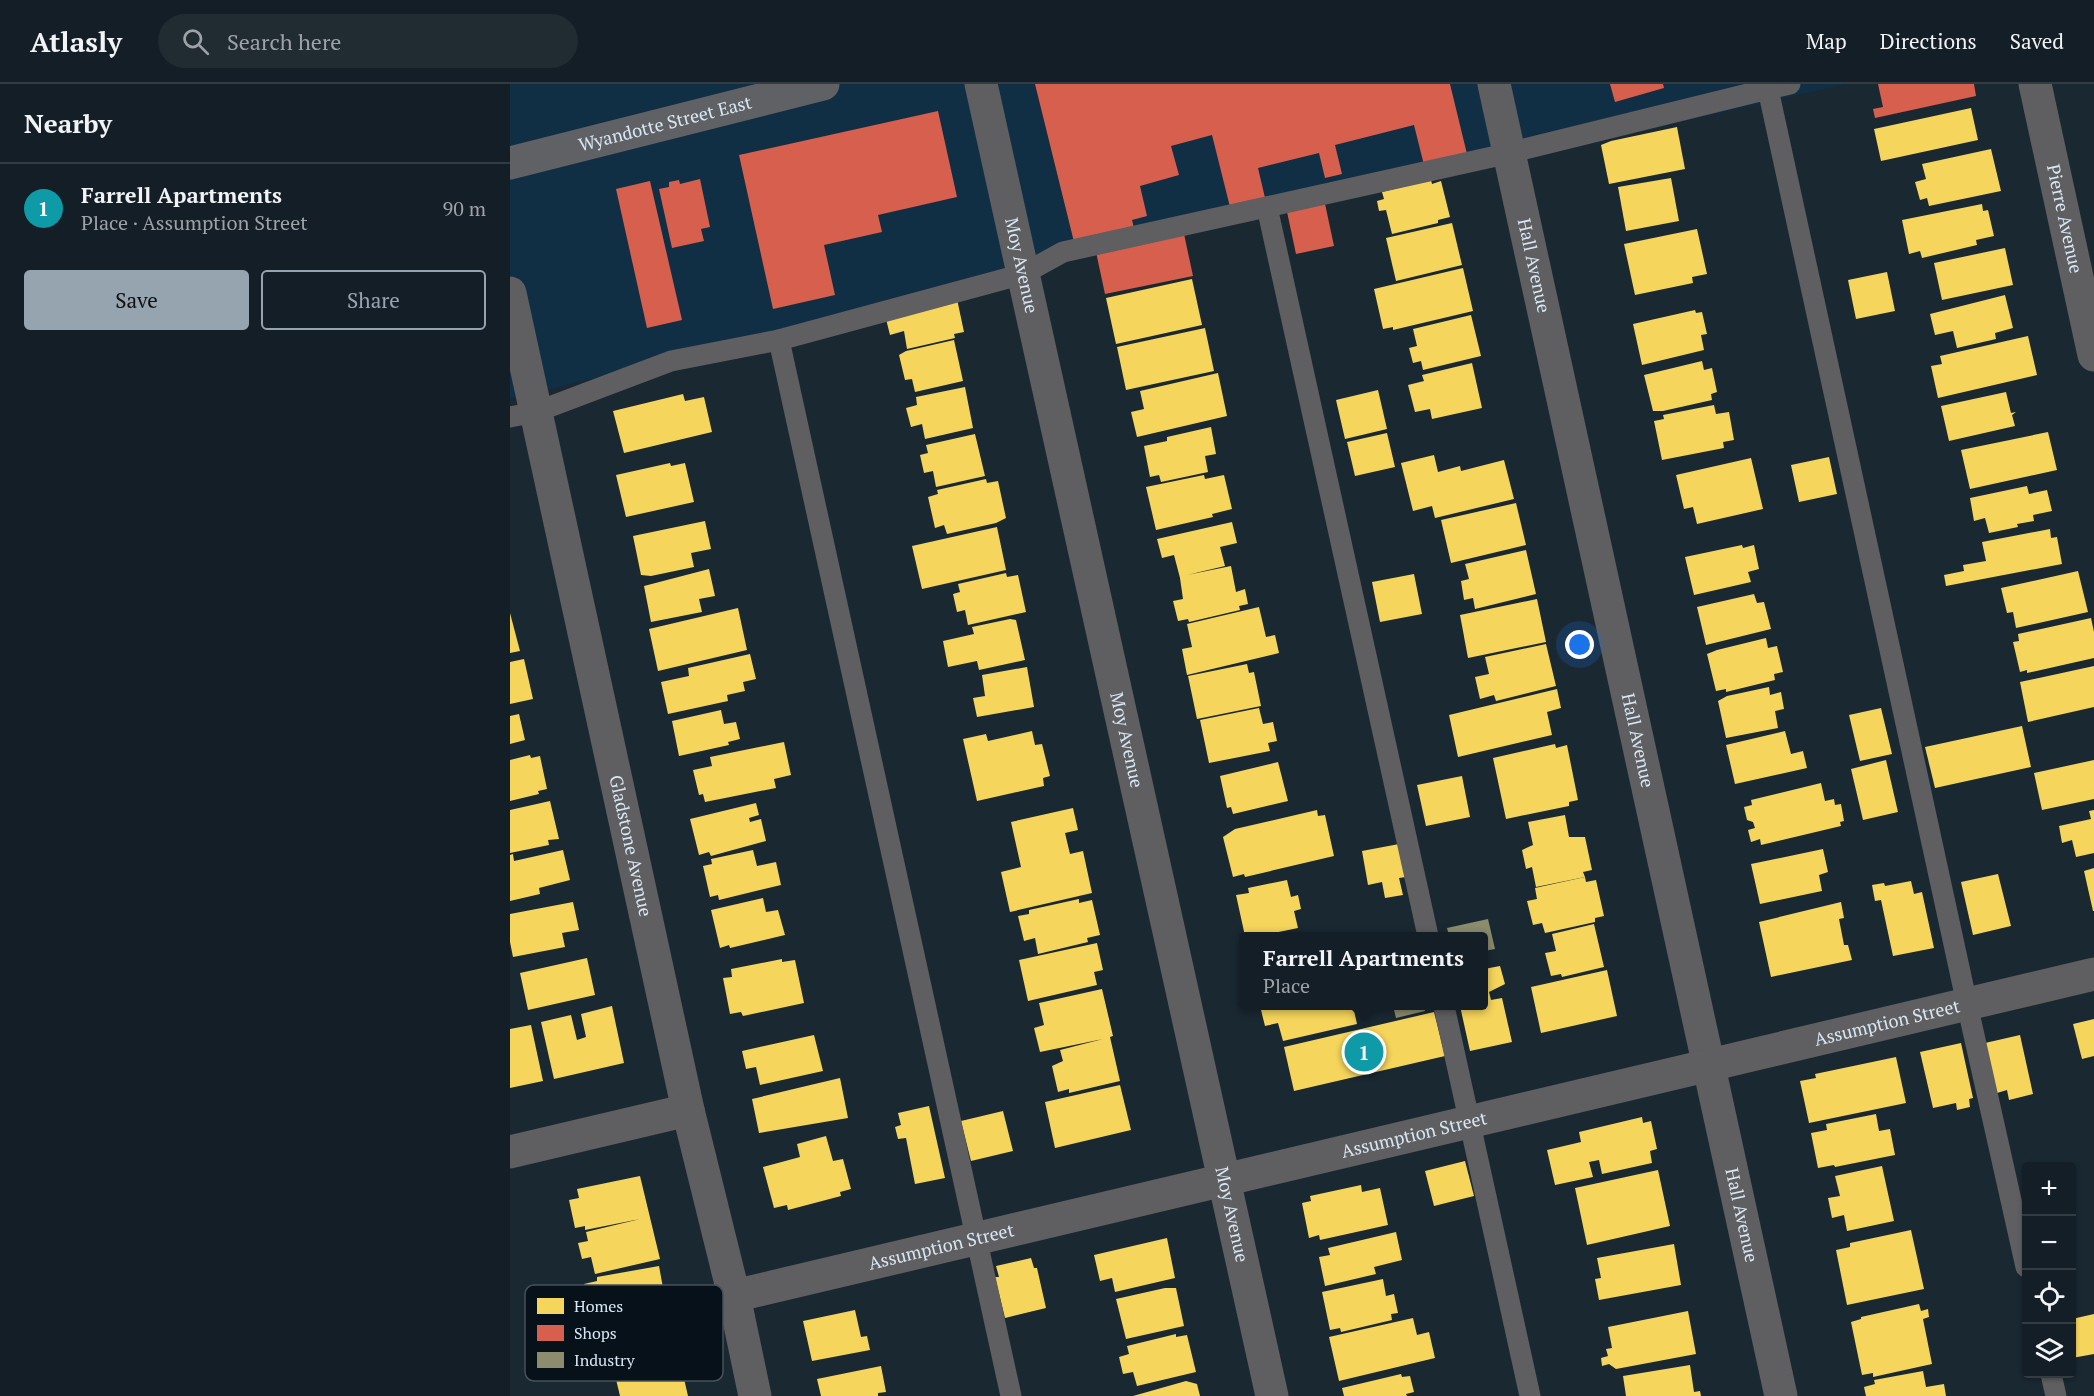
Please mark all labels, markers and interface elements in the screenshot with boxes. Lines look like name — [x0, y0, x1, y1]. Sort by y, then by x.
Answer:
search box — [158, 14, 578, 68]
text: Atlasly — [30, 23, 122, 60]
icon: search — [179, 25, 212, 58]
text: Search here — [227, 27, 341, 56]
text: Map — [1806, 27, 1847, 55]
text: Directions — [1880, 27, 1977, 55]
text: Saved — [2010, 27, 2064, 55]
street label: Wyandotte Street East — [576, 89, 754, 156]
text: Nearby — [24, 106, 112, 140]
street label: Pierre Avenue — [2042, 162, 2089, 275]
text: Farrell Apartments — [81, 180, 282, 209]
text: 1 — [38, 195, 49, 222]
text: 90 m — [443, 195, 486, 222]
text: Place · Assumption Street — [81, 209, 308, 236]
street label: Moy Avenue — [1000, 215, 1045, 316]
street label: Hall Avenue — [1513, 216, 1557, 315]
button: Save — [24, 270, 249, 330]
button: Share — [261, 270, 486, 330]
your location — [1565, 630, 1594, 659]
street label: Moy Avenue — [1105, 690, 1150, 790]
street label: Hall Avenue — [1617, 691, 1661, 790]
street label: Gladstone Avenue — [604, 773, 659, 919]
popup — [1239, 932, 1488, 1010]
text: Farrell Apartments — [1263, 943, 1464, 972]
text: Place — [1263, 972, 1310, 999]
street label: Assumption Street — [1812, 993, 1962, 1051]
pin: 1 — [1344, 1030, 1384, 1074]
street label: Assumption Street — [1339, 1105, 1490, 1163]
map controls — [2022, 1162, 2076, 1378]
button: + — [2022, 1162, 2076, 1216]
street label: Moy Avenue — [1210, 1164, 1255, 1264]
street label: Hall Avenue — [1720, 1166, 1764, 1265]
button: − — [2022, 1216, 2076, 1270]
street label: Assumption Street — [866, 1217, 1017, 1275]
button: locate — [2022, 1270, 2076, 1324]
legend — [525, 1285, 723, 1381]
text: Homes — [574, 1295, 623, 1317]
text: Shops — [574, 1322, 617, 1344]
button: layers — [2022, 1324, 2076, 1378]
text: Industry — [574, 1349, 635, 1371]

